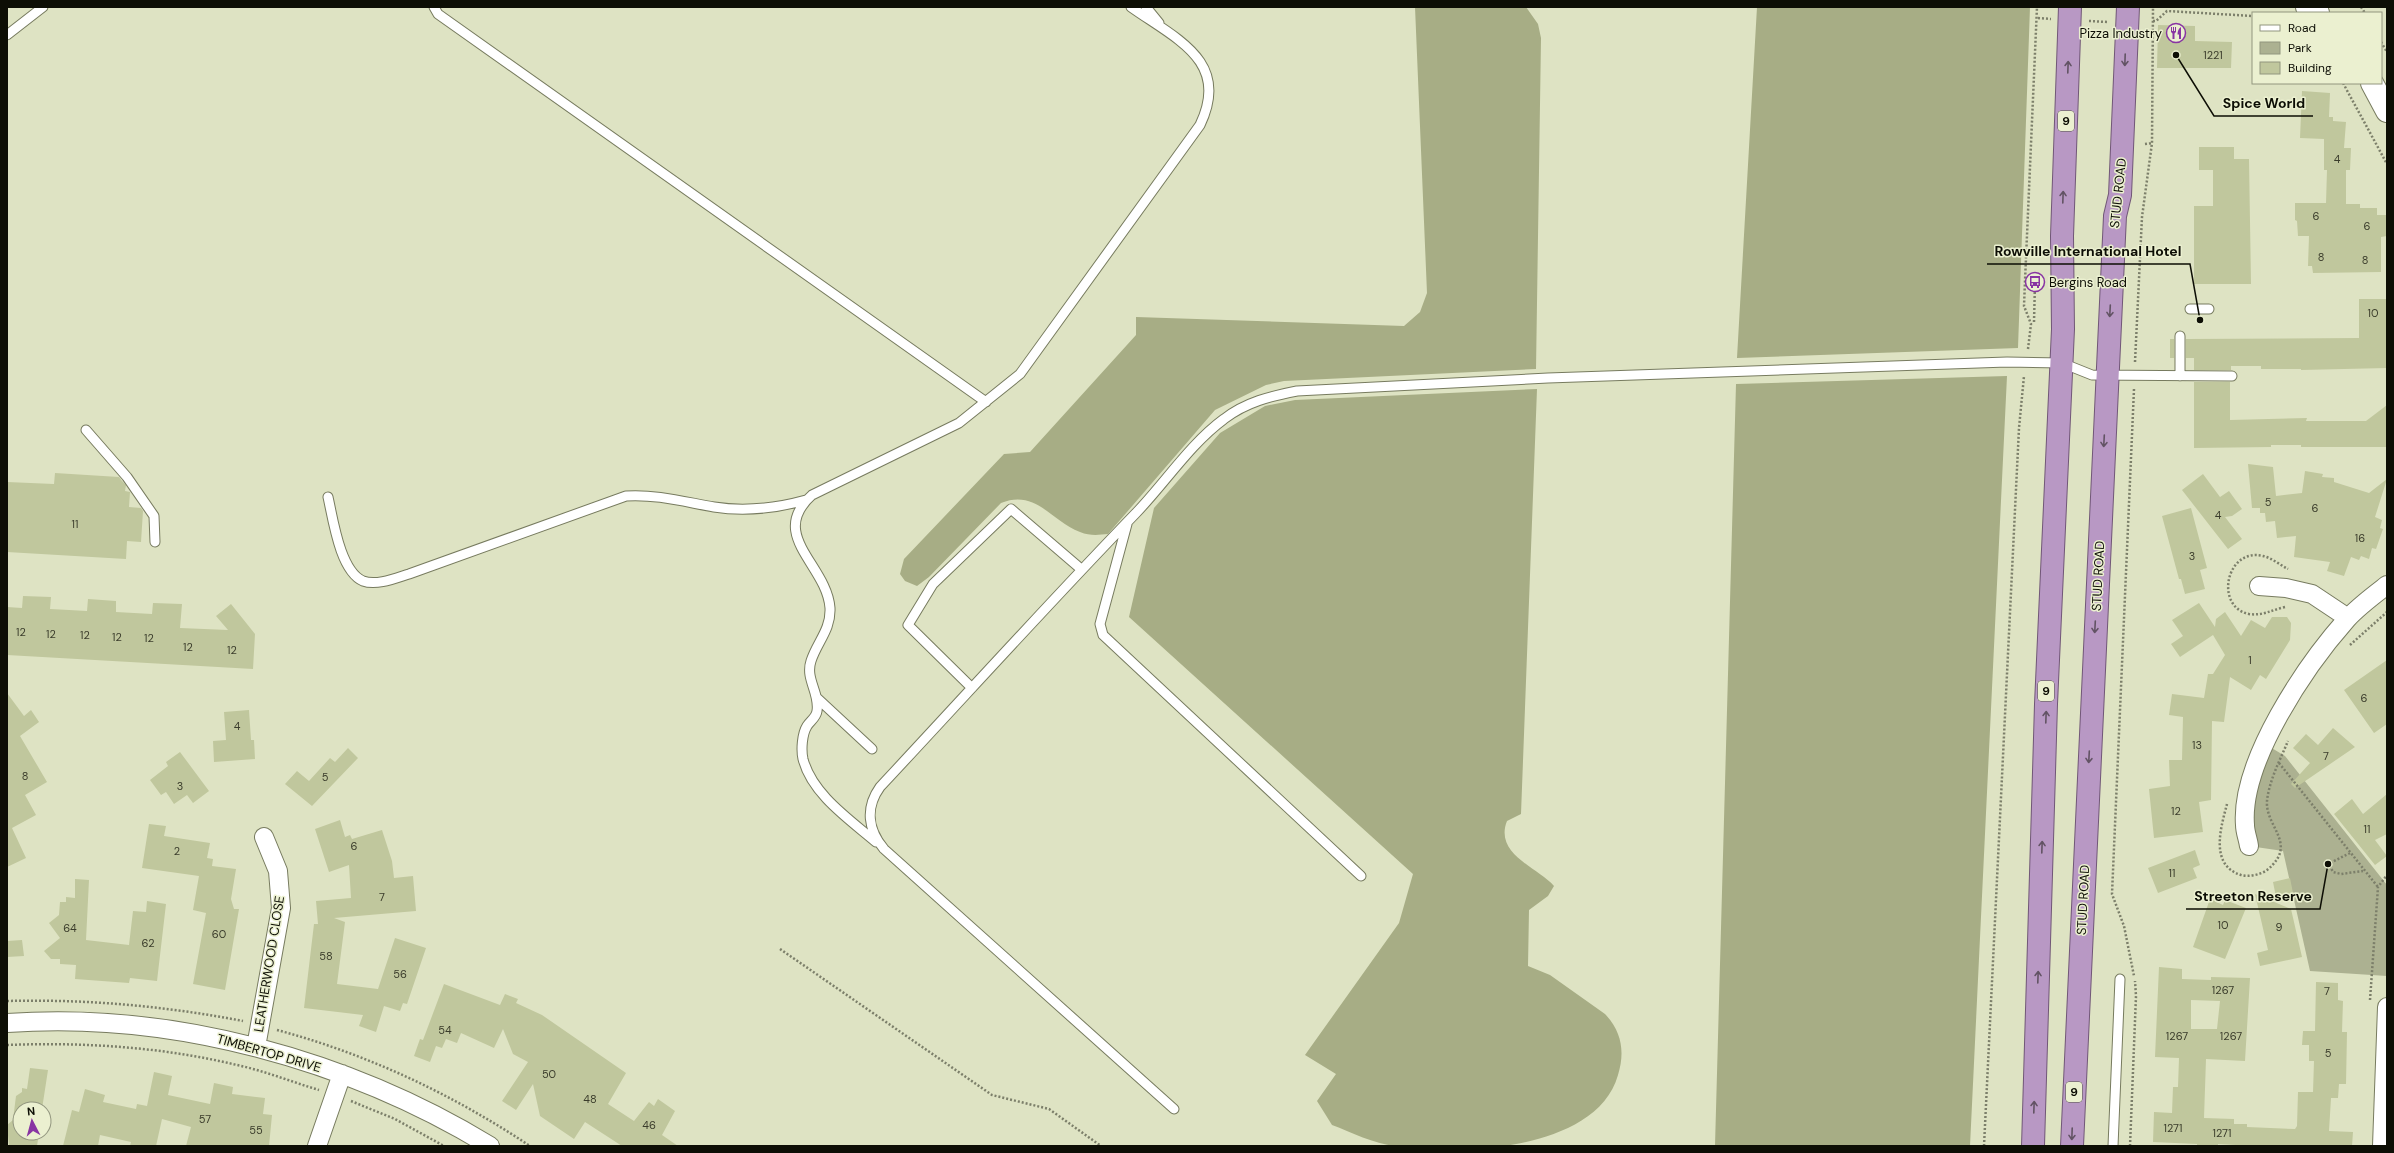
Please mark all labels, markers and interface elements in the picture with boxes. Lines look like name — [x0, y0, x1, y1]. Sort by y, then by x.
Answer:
legend — [2252, 12, 2382, 84]
text: Road — [2288, 20, 2316, 36]
restaurant icon: Pizza Industry — [2165, 22, 2187, 44]
place label: Pizza Industry — [2079, 25, 2162, 42]
text: Park — [2288, 40, 2312, 56]
house number: 1221 — [2203, 48, 2223, 62]
one-way arrow — [2122, 53, 2129, 66]
text: Building — [2288, 60, 2332, 76]
one-way arrow — [2064, 61, 2072, 74]
callout: Spice World — [2214, 90, 2313, 116]
text: Spice World — [2223, 94, 2305, 112]
road number: 9 — [2058, 111, 2074, 131]
house number: 4 — [2334, 152, 2341, 166]
street label: STUD ROAD — [2106, 157, 2130, 229]
one-way arrow — [2059, 191, 2067, 204]
house number: 6 — [2313, 209, 2320, 223]
house number: 6 — [2364, 219, 2371, 233]
callout: Rowville International Hotel — [1987, 238, 2190, 264]
text: Rowville International Hotel — [1995, 242, 2182, 260]
house number: 8 — [2318, 250, 2324, 264]
house number: 8 — [2362, 253, 2368, 267]
bus stop icon: Bergins Road — [2024, 271, 2046, 293]
place label: Bergins Road — [2049, 274, 2127, 291]
one-way arrow — [2107, 304, 2114, 317]
house number: 10 — [2368, 306, 2378, 320]
one-way arrow — [2100, 434, 2108, 447]
house number: 5 — [2265, 495, 2272, 509]
house number: 6 — [2312, 501, 2319, 515]
house number: 4 — [2215, 508, 2222, 522]
house number: 11 — [72, 517, 78, 531]
house number: 16 — [2355, 531, 2365, 545]
street label: STUD ROAD — [2088, 540, 2108, 612]
house number: 3 — [2189, 549, 2195, 563]
one-way arrow — [2092, 620, 2099, 633]
house number: 12 — [16, 625, 26, 639]
house number: 12 — [46, 627, 56, 641]
house number: 12 — [80, 628, 90, 642]
house number: 12 — [112, 630, 122, 644]
house number: 12 — [144, 631, 154, 645]
house number: 12 — [183, 640, 193, 654]
house number: 12 — [227, 643, 237, 657]
house number: 1 — [2248, 653, 2252, 667]
road number: 9 — [2038, 681, 2054, 701]
house number: 6 — [2361, 691, 2368, 705]
one-way arrow — [2042, 711, 2049, 724]
house number: 4 — [234, 719, 241, 733]
house number: 13 — [2192, 738, 2202, 752]
house number: 7 — [2323, 749, 2329, 763]
one-way arrow — [2086, 750, 2093, 763]
house number: 8 — [22, 769, 28, 783]
house number: 5 — [322, 770, 329, 784]
house number: 3 — [177, 779, 183, 793]
house number: 12 — [2171, 804, 2181, 818]
house number: 11 — [2364, 822, 2370, 836]
house number: 6 — [351, 839, 358, 853]
one-way arrow — [2038, 841, 2046, 854]
house number: 2 — [174, 844, 180, 858]
street label: STUD ROAD — [2073, 864, 2093, 936]
house number: 11 — [2169, 866, 2175, 880]
callout: Streeton Reserve — [2186, 883, 2320, 909]
text: Streeton Reserve — [2194, 887, 2312, 905]
house number: 7 — [379, 890, 385, 904]
street label: LEATHERWOOD CLOSE — [250, 895, 288, 1033]
house number: 10 — [2218, 918, 2228, 932]
house number: 9 — [2276, 920, 2283, 934]
house number: 64 — [63, 921, 77, 935]
house number: 60 — [212, 927, 226, 941]
house number: 62 — [142, 936, 154, 950]
house number: 58 — [319, 949, 333, 963]
house number: 56 — [393, 967, 407, 981]
one-way arrow — [2034, 971, 2042, 984]
house number: 1267 — [2212, 983, 2234, 997]
house number: 7 — [2324, 984, 2330, 998]
house number: 54 — [438, 1023, 452, 1037]
house number: 1267 — [2166, 1029, 2188, 1043]
house number: 1267 — [2220, 1029, 2242, 1043]
street label: TIMBERTOP DRIVE — [215, 1030, 323, 1076]
house number: 5 — [2325, 1046, 2332, 1060]
house number: 50 — [542, 1067, 556, 1081]
road number: 9 — [2066, 1082, 2082, 1102]
house number: 48 — [583, 1092, 597, 1106]
north arrow — [12, 1101, 52, 1141]
one-way arrow — [2030, 1101, 2038, 1114]
text: N — [26, 1104, 36, 1118]
house number: 57 — [199, 1112, 211, 1126]
house number: 46 — [642, 1118, 656, 1132]
house number: 1271 — [2164, 1121, 2182, 1135]
house number: 55 — [249, 1123, 263, 1137]
house number: 1271 — [2213, 1126, 2231, 1140]
one-way arrow — [2069, 1127, 2076, 1140]

